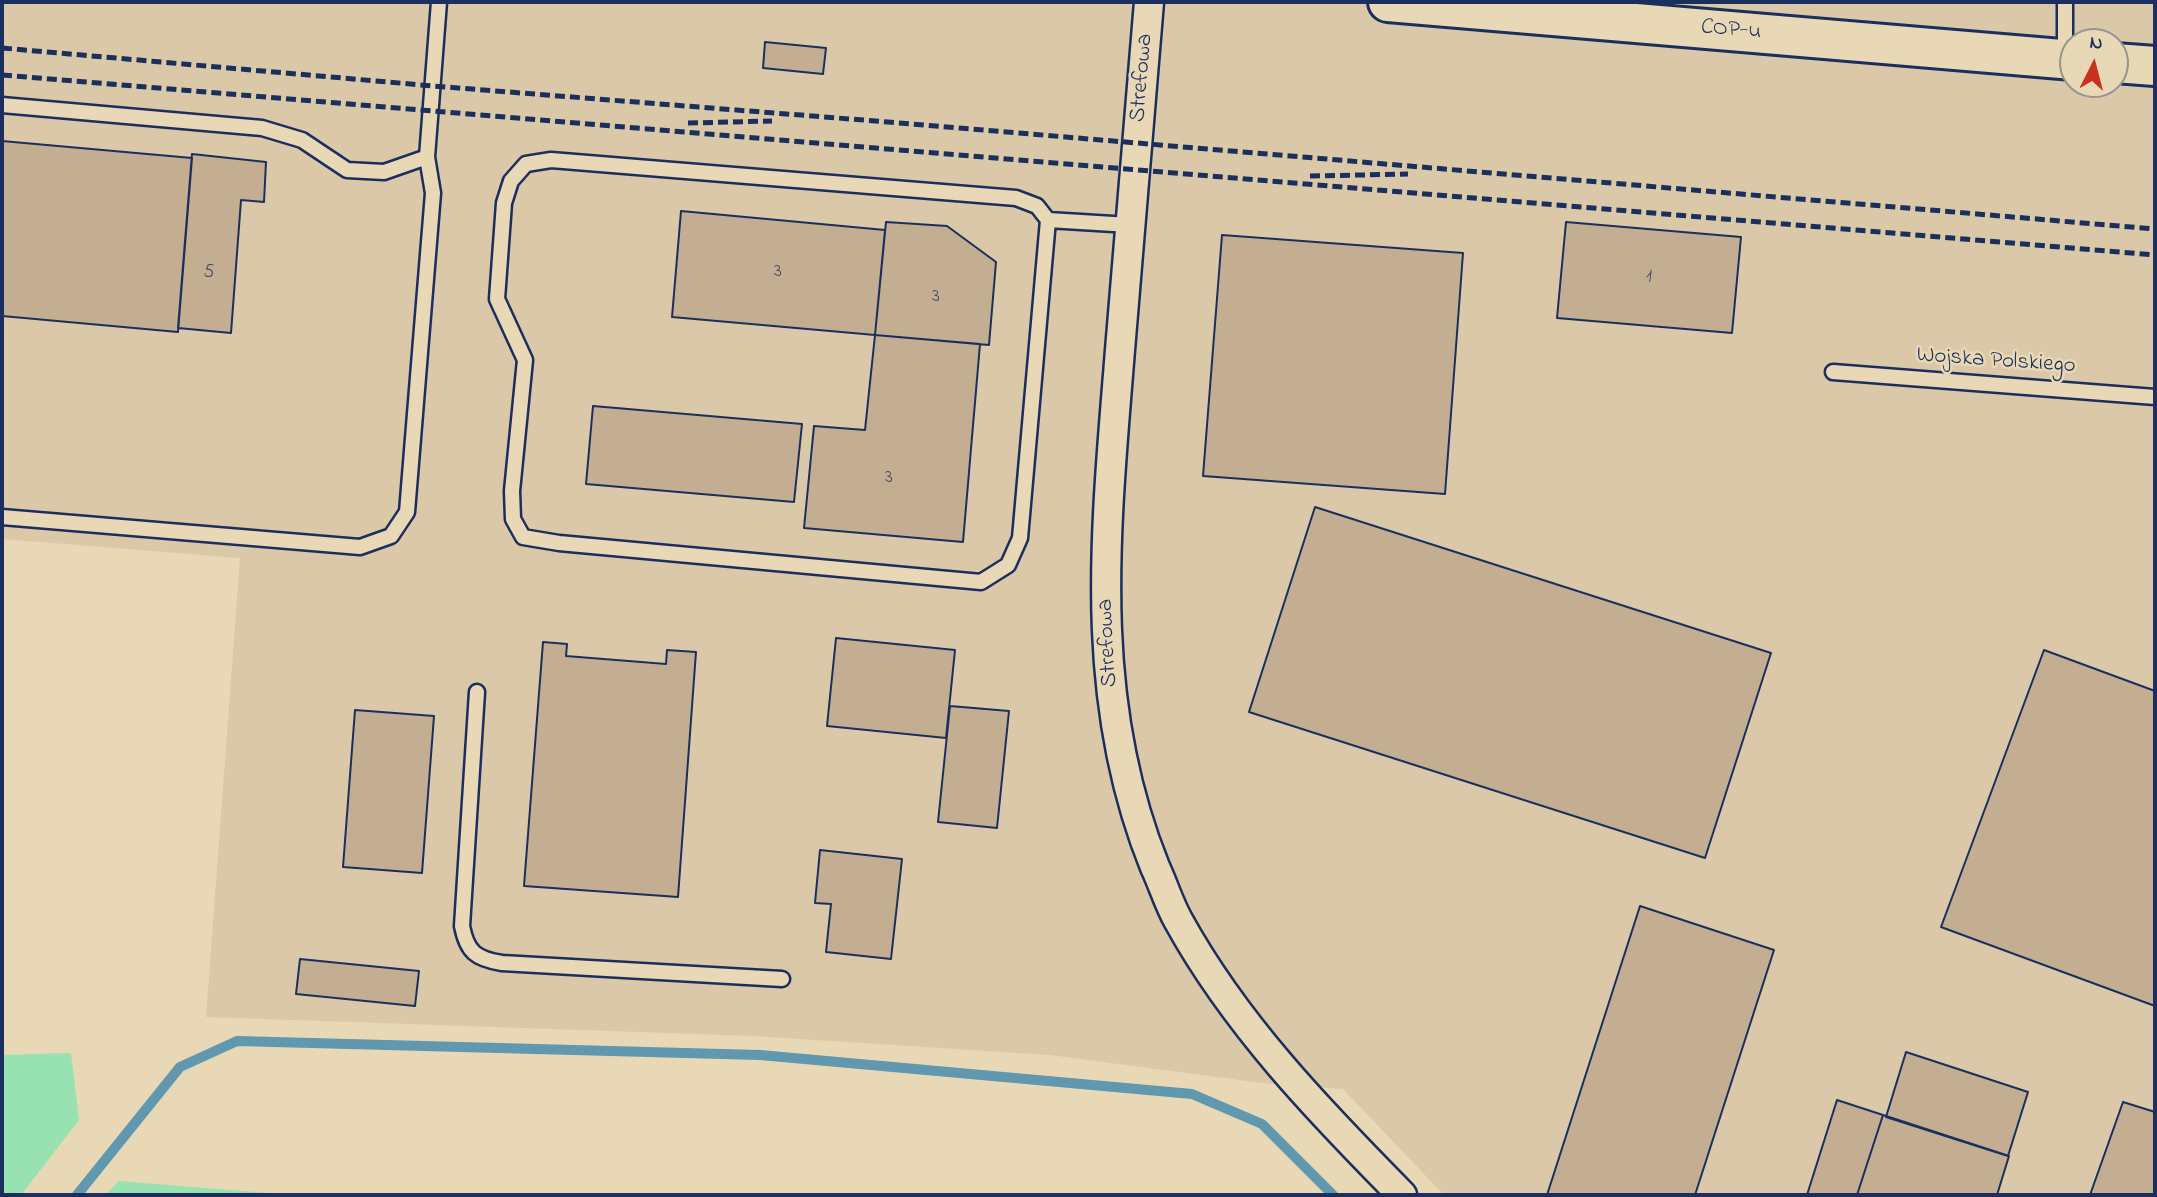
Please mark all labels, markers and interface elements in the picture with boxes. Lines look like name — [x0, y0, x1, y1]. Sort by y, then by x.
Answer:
street label: COP-u — [1700, 15, 1762, 47]
north arrow — [2059, 28, 2129, 98]
text: N — [2088, 30, 2104, 58]
street label: Strefowa — [1125, 33, 1161, 123]
house number: 3 — [774, 262, 782, 284]
house number: 5 — [204, 263, 214, 285]
house number: 1 — [1646, 267, 1652, 289]
house number: 3 — [932, 287, 940, 309]
street label: Wojska Polskiego — [1915, 343, 2077, 381]
house number: 3 — [885, 468, 893, 490]
street label: Strefowa — [1093, 598, 1125, 688]

